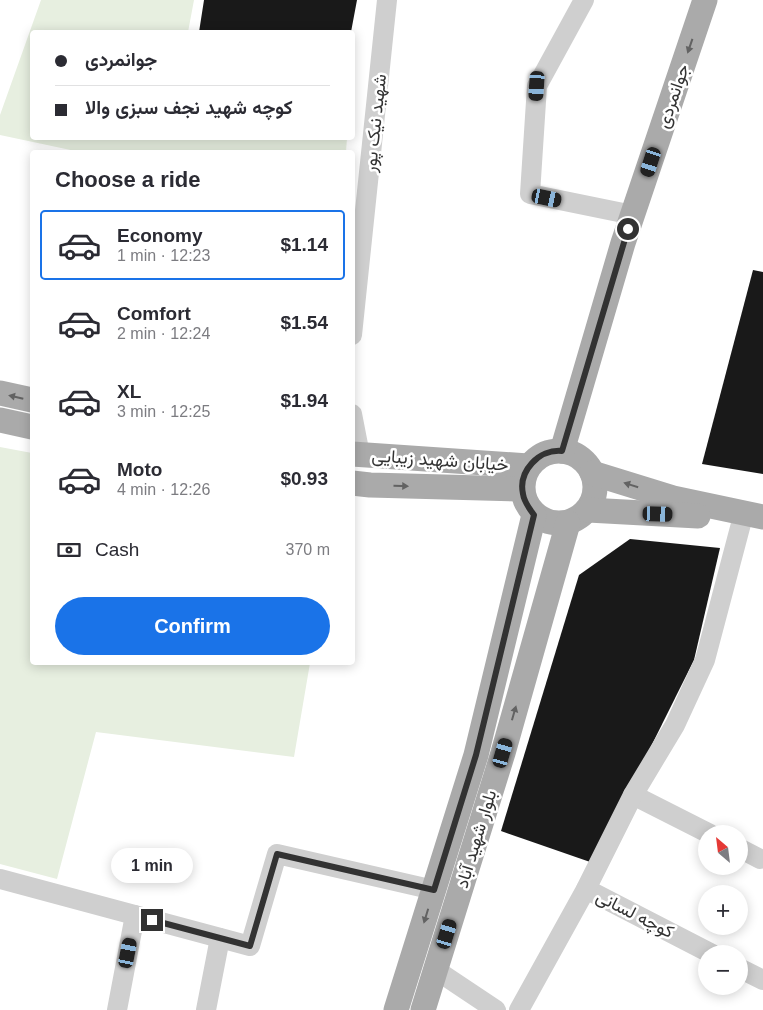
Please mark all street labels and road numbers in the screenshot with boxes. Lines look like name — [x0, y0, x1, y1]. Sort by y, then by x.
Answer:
street label: جوانمردی — [653, 61, 694, 131]
street label: شهید نیک پور — [360, 73, 392, 174]
street label: خیابان شهید زیبایی — [371, 445, 509, 476]
street label: بلوار شهید آباد — [452, 788, 501, 891]
street label: کوچه لسانی — [592, 886, 677, 944]

